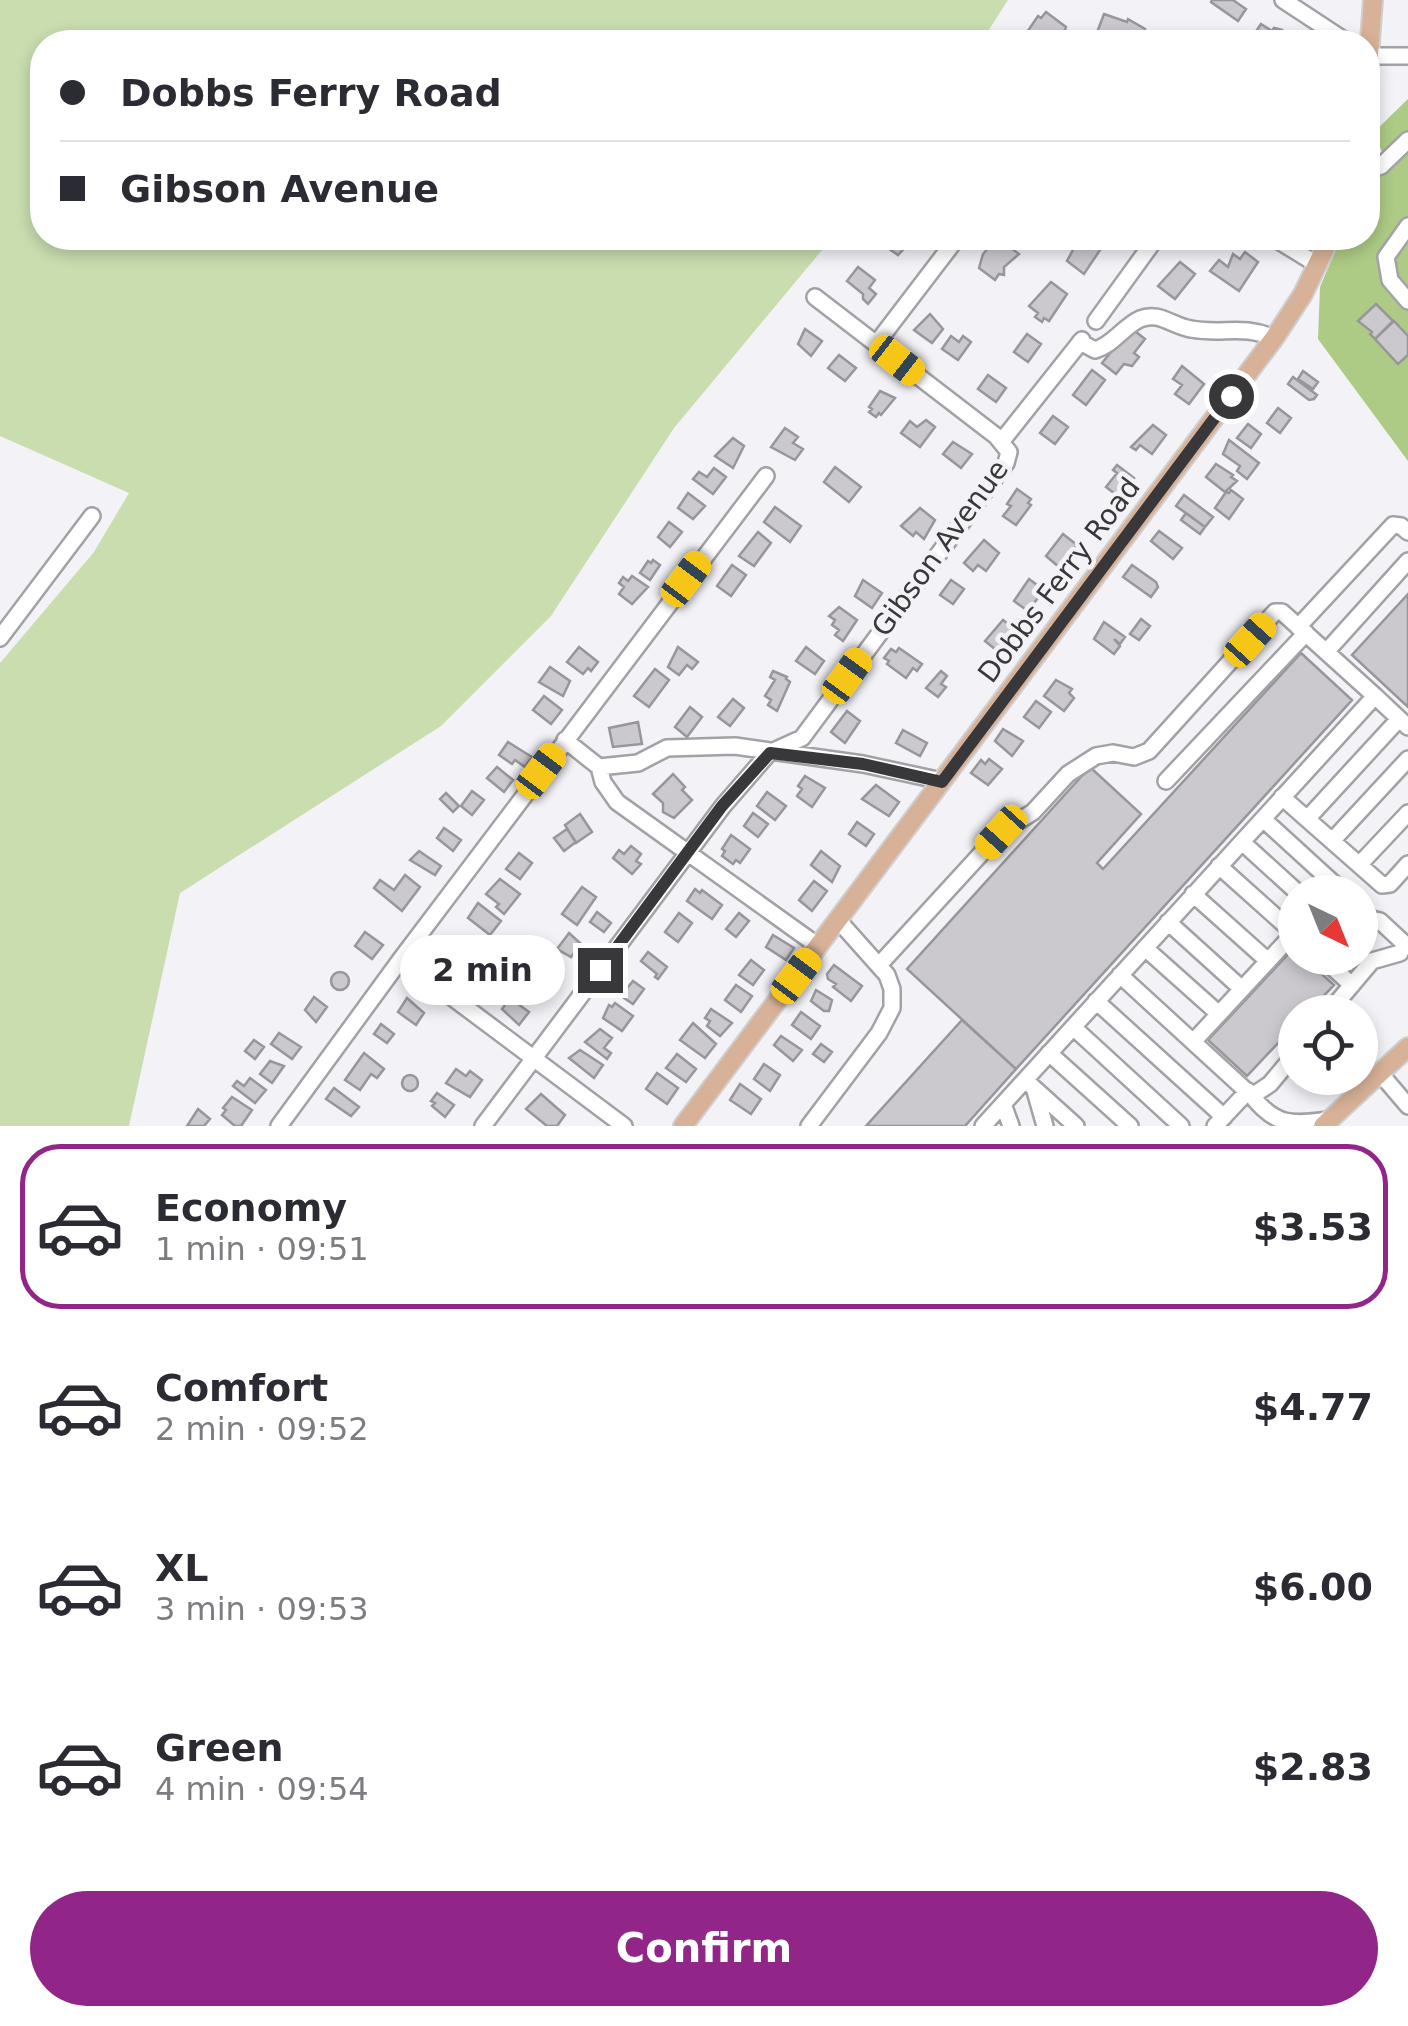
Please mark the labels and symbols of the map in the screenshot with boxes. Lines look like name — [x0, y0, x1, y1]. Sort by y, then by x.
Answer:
car — [864, 330, 930, 390]
route start — [1209, 374, 1254, 419]
street label: Gibson Avenue — [865, 453, 1015, 643]
street label: Dobbs Ferry Road — [971, 471, 1147, 689]
car — [656, 546, 716, 612]
car — [1219, 608, 1281, 672]
car — [817, 643, 877, 709]
car — [511, 738, 571, 804]
car — [970, 800, 1032, 864]
north arrow — [1278, 875, 1378, 975]
callout: 2 min — [400, 935, 565, 1005]
car — [766, 943, 826, 1009]
route end — [578, 948, 623, 993]

